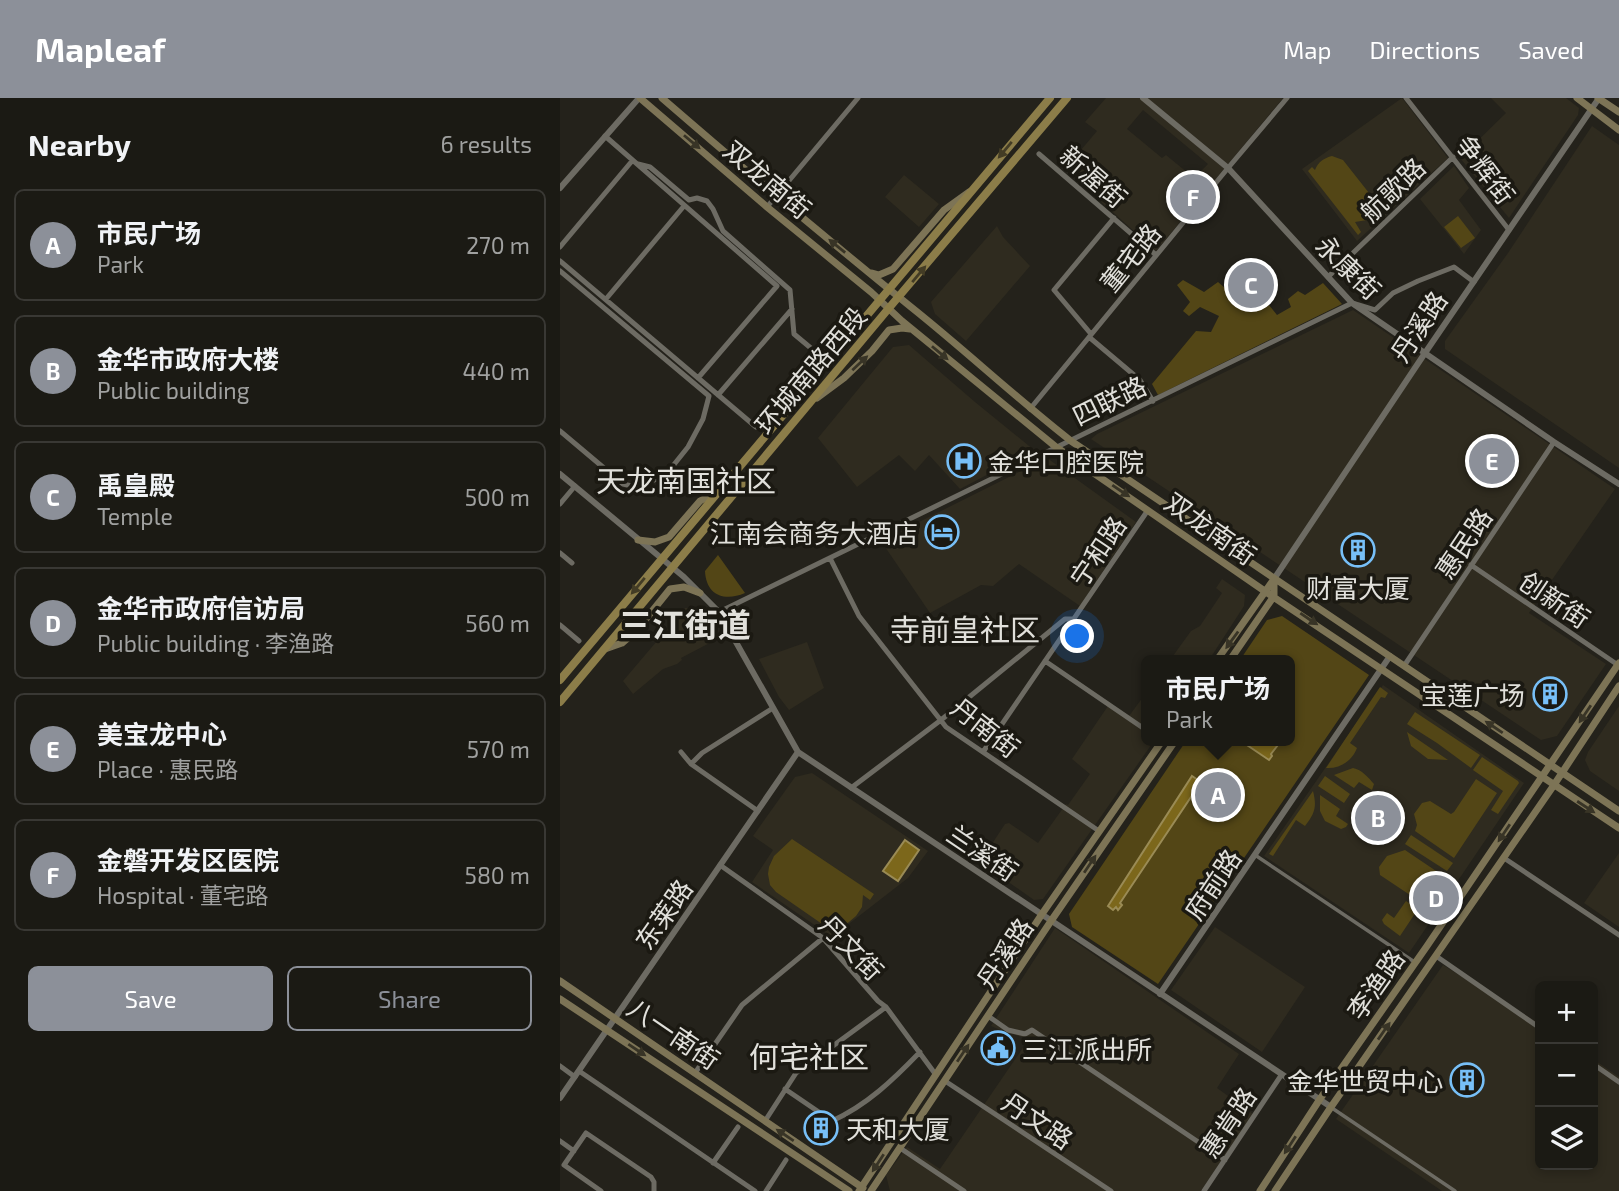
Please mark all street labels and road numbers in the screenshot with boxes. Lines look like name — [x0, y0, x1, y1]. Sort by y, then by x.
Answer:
street label: 争辉街 — [1450, 129, 1522, 209]
street label: 双龙南街 — [718, 134, 818, 224]
street label: 新渥街 — [1054, 139, 1134, 213]
street label: 航歌路 — [1353, 151, 1431, 227]
street label: 董宅路 — [1093, 217, 1167, 297]
street label: 永康街 — [1310, 229, 1388, 305]
street label: 丹溪路 — [1383, 285, 1453, 367]
street label: 环城南路西段 — [748, 300, 872, 440]
street label: 四联路 — [1067, 369, 1151, 431]
street label: 双龙南街 — [1160, 485, 1262, 571]
street label: 惠民路 — [1428, 502, 1498, 584]
street label: 宁和路 — [1062, 510, 1132, 592]
street label: 创新街 — [1514, 564, 1596, 634]
street label: 丹南街 — [946, 691, 1026, 763]
street label: 兰溪街 — [942, 817, 1024, 887]
street label: 府前路 — [1177, 843, 1247, 925]
street label: 东莱路 — [628, 873, 698, 955]
street label: 丹文街 — [814, 908, 890, 986]
street label: 丹溪路 — [969, 912, 1039, 994]
street label: 李渔路 — [1340, 943, 1410, 1025]
street label: 八一南街 — [622, 991, 726, 1075]
street label: 惠肯路 — [1192, 1081, 1262, 1163]
street label: 丹文路 — [997, 1085, 1079, 1155]

